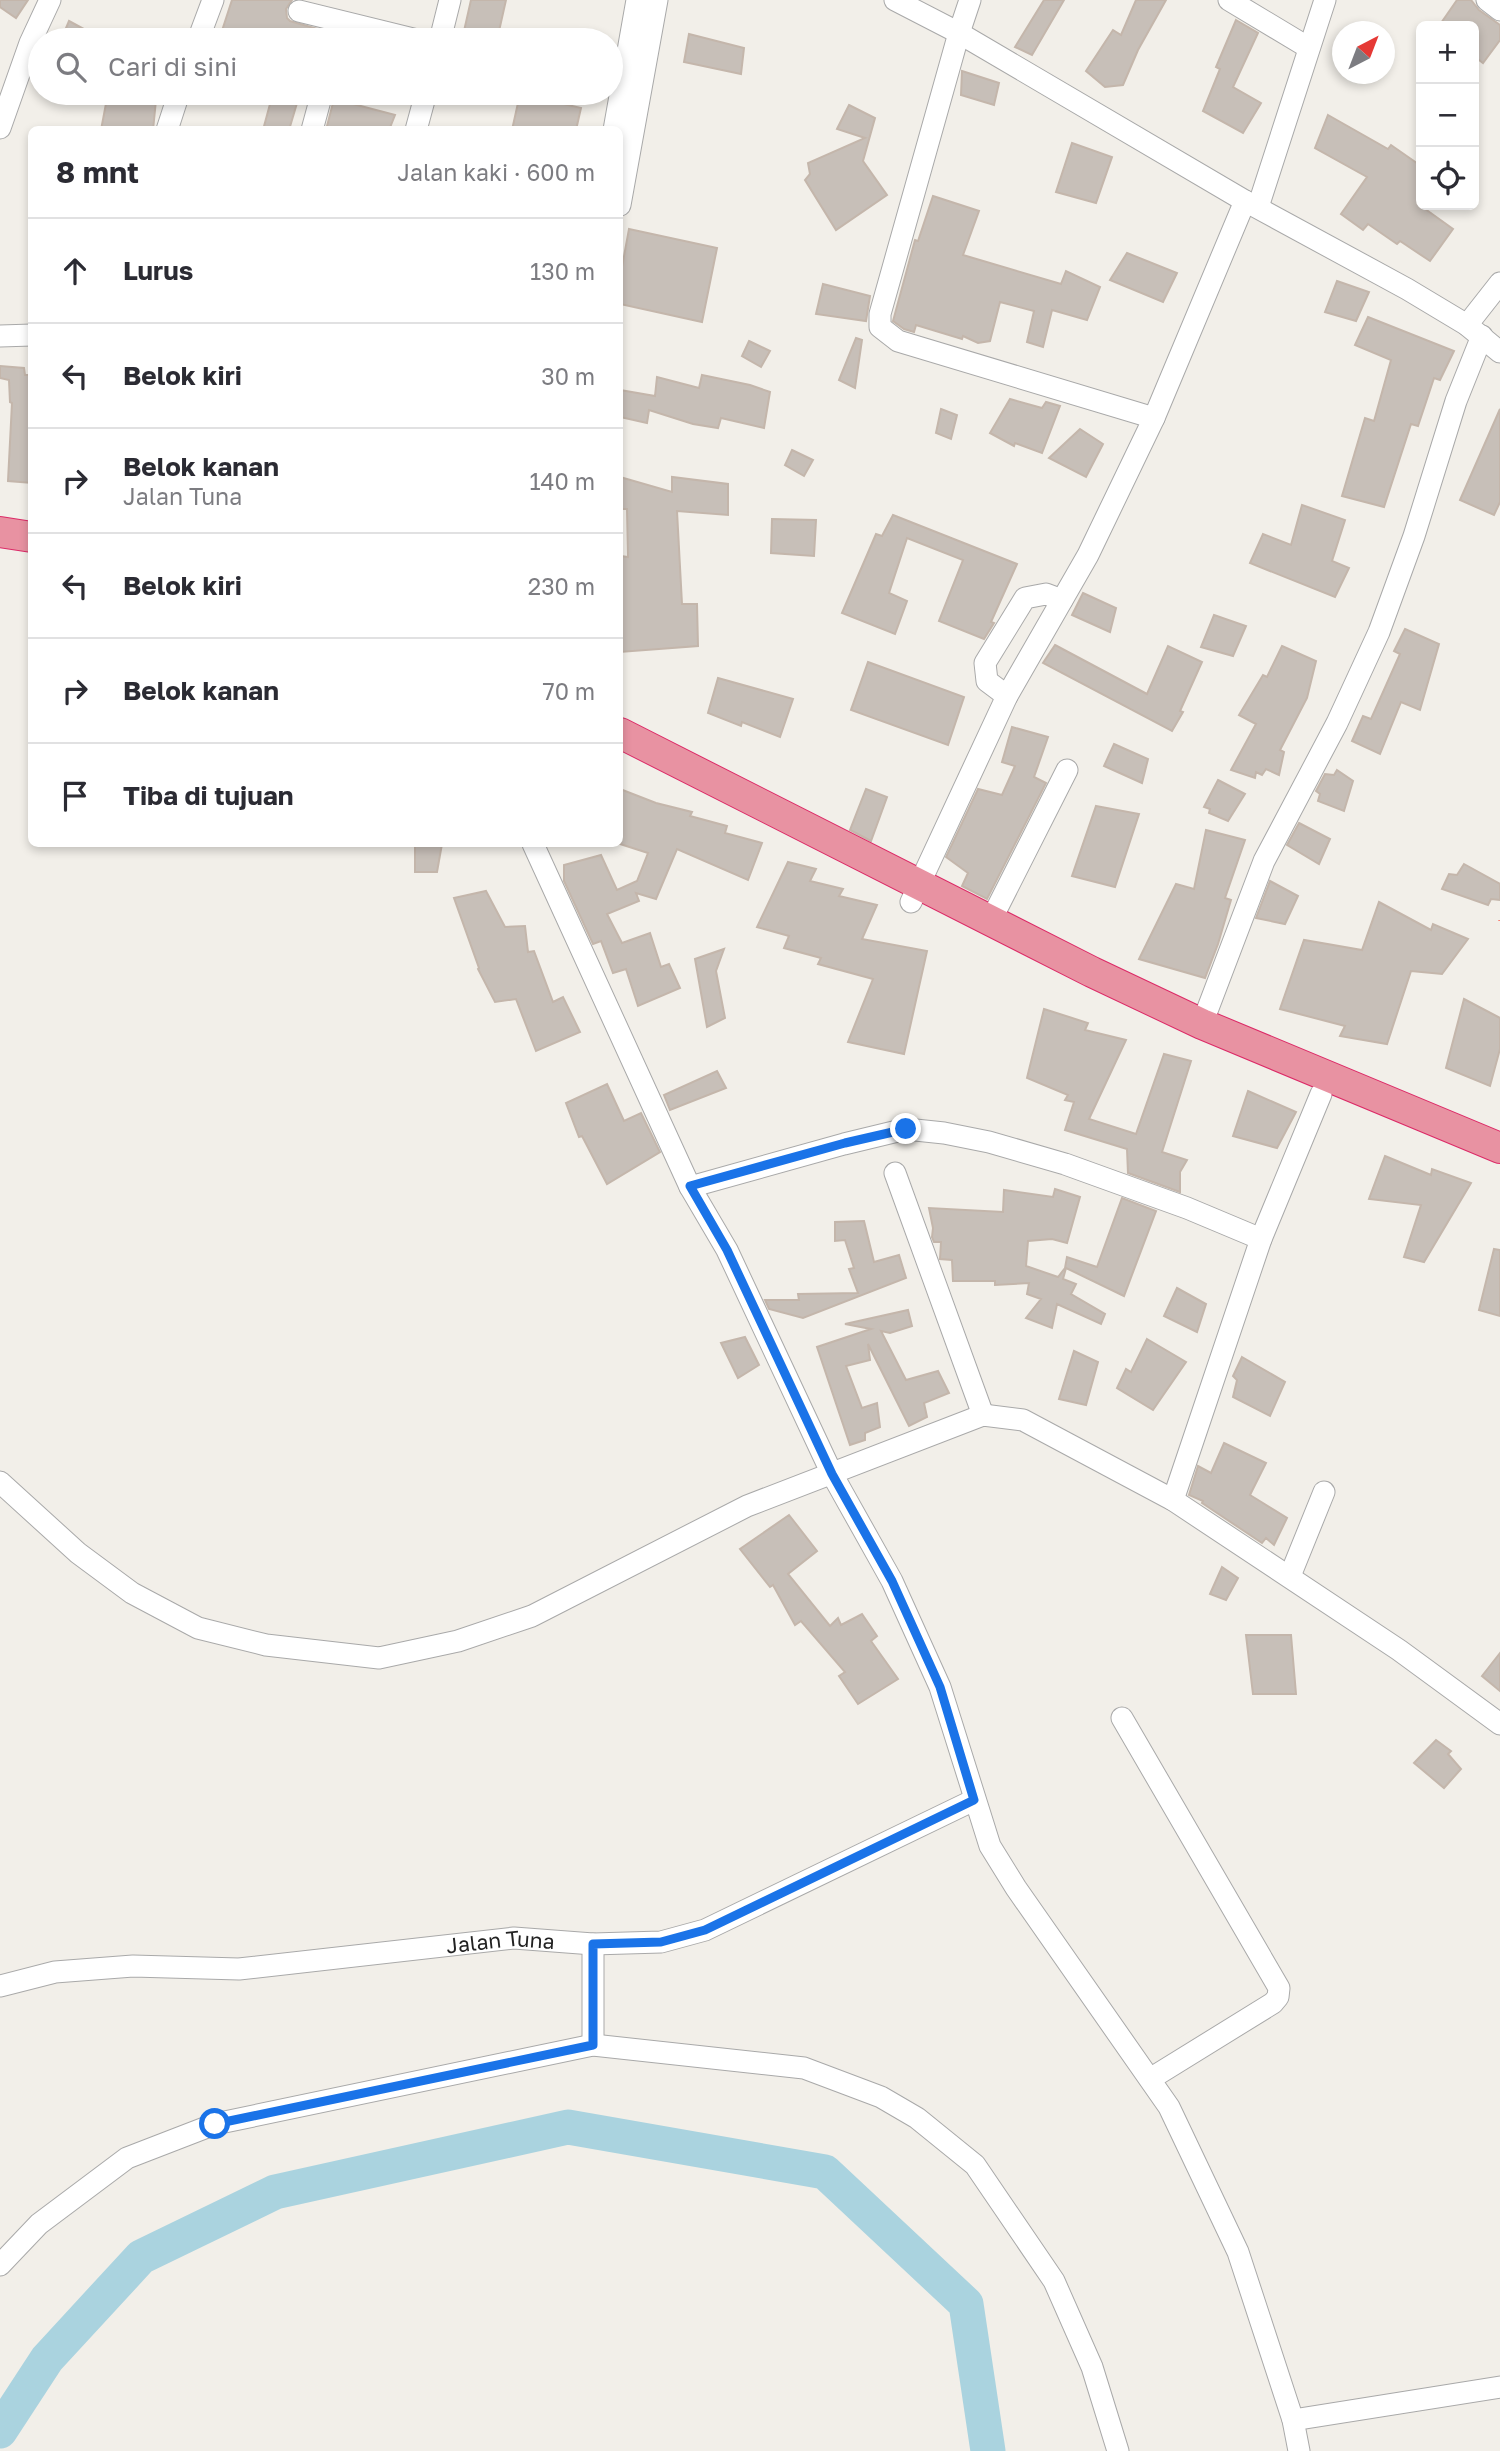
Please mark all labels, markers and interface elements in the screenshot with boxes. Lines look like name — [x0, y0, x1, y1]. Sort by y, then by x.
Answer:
north arrow — [1332, 21, 1395, 84]
map controls — [1416, 21, 1479, 210]
button: + — [1416, 21, 1479, 84]
search box — [28, 28, 623, 105]
icon: search — [52, 48, 90, 86]
text: Cari di sini — [108, 51, 237, 82]
button: − — [1416, 84, 1479, 147]
button: locate — [1416, 147, 1479, 210]
text: 8 mnt — [56, 154, 139, 190]
text: Jalan kaki · 600 m — [397, 158, 595, 186]
icon: ahead — [56, 252, 94, 290]
text: Lurus — [123, 255, 193, 286]
text: 130 m — [530, 257, 595, 285]
icon: left — [56, 357, 94, 395]
text: Belok kiri — [123, 360, 242, 391]
text: 30 m — [541, 362, 595, 390]
text: Belok kanan — [123, 451, 279, 482]
icon: right — [56, 462, 94, 500]
text: 140 m — [529, 467, 595, 495]
text: Jalan Tuna — [123, 482, 242, 510]
icon: left — [56, 567, 94, 605]
text: Belok kiri — [123, 570, 242, 601]
text: 230 m — [528, 572, 595, 600]
icon: right — [56, 672, 94, 710]
text: Belok kanan — [123, 675, 279, 706]
text: 70 m — [542, 677, 595, 705]
icon: arrive — [56, 777, 94, 815]
text: Tiba di tujuan — [123, 780, 293, 811]
route end — [890, 1113, 921, 1144]
street label: Jalan Tuna — [445, 1925, 556, 1959]
route start — [199, 2108, 230, 2139]

